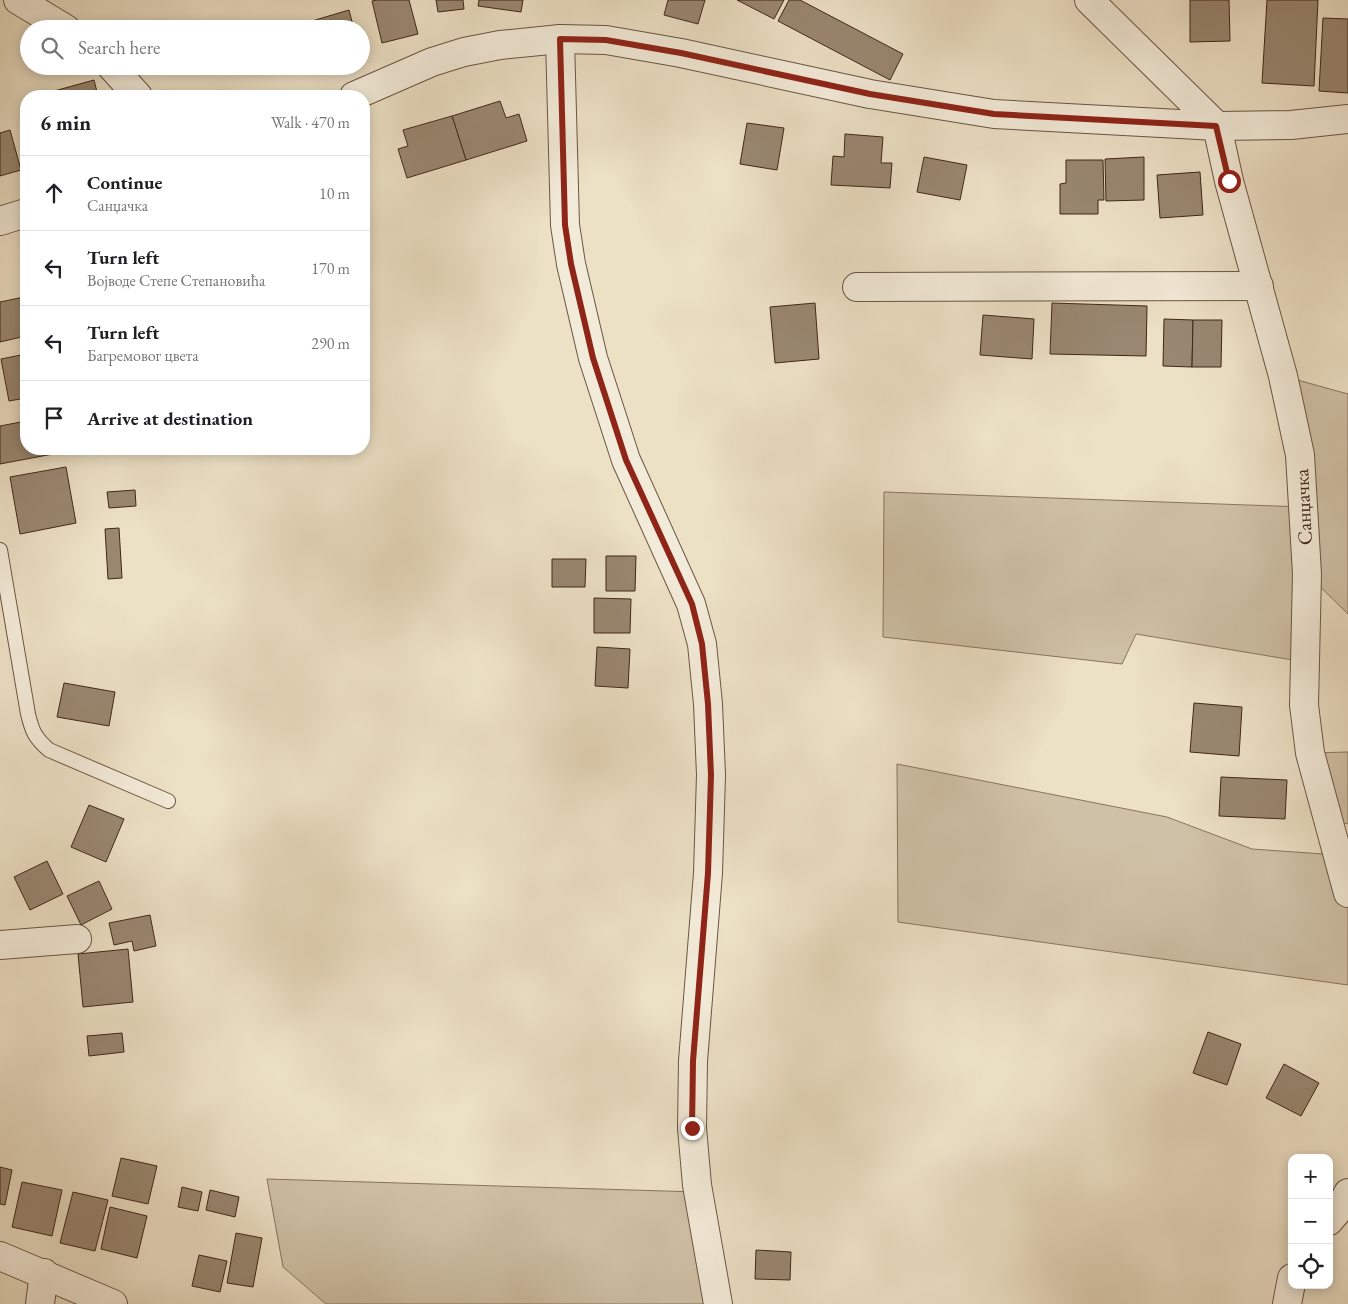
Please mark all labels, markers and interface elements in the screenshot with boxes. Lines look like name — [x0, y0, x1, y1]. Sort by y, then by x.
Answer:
search box — [20, 20, 370, 75]
icon: search — [38, 34, 66, 62]
text: Search here — [78, 35, 160, 60]
text: 6 min — [40, 109, 91, 136]
text: Walk · 470 m — [271, 112, 350, 133]
text: Continue — [87, 170, 162, 195]
route start — [1218, 170, 1241, 193]
icon: ahead — [40, 179, 68, 207]
text: 10 m — [319, 183, 350, 204]
text: Санџачка — [87, 195, 148, 216]
text: Turn left — [87, 245, 159, 270]
icon: left — [40, 254, 68, 282]
text: 170 m — [311, 258, 350, 279]
text: Војводе Степе Степановића — [87, 270, 265, 291]
text: Turn left — [87, 320, 159, 345]
icon: left — [40, 329, 68, 357]
text: 290 m — [311, 333, 350, 354]
text: Багремовог цвета — [87, 345, 199, 366]
icon: arrive — [40, 404, 68, 432]
text: Arrive at destination — [87, 406, 253, 431]
street label: Санџачка — [1288, 468, 1318, 546]
route end — [681, 1117, 704, 1140]
map controls — [1288, 1154, 1333, 1289]
button: + — [1288, 1154, 1333, 1199]
button: − — [1288, 1199, 1333, 1244]
button: locate — [1288, 1244, 1333, 1289]

